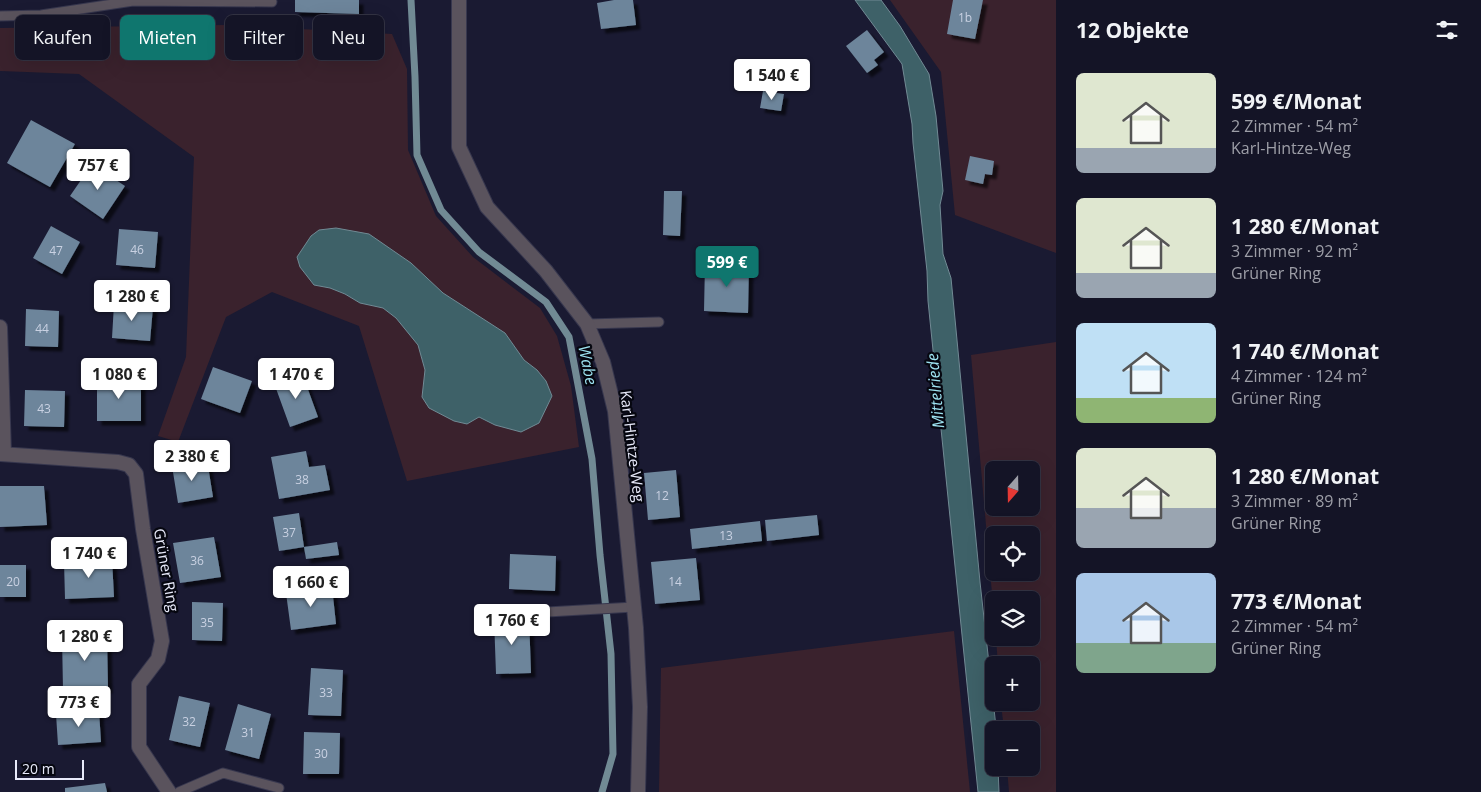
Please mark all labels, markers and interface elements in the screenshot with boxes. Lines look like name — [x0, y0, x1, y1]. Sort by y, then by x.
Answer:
house number: 1b — [958, 9, 972, 26]
chip: Kaufen — [15, 15, 110, 60]
chip: Mieten — [120, 15, 215, 60]
chip: Filter — [225, 15, 303, 60]
chip: Neu — [313, 15, 384, 60]
text: 12 Objekte — [1076, 16, 1189, 44]
icon: filters — [1433, 16, 1461, 44]
pin: 1 540 € — [726, 58, 818, 101]
text: 1 540 € — [745, 64, 799, 86]
text: 599 €/Monat — [1231, 87, 1362, 115]
icon: home — [1116, 93, 1176, 153]
text: 2 Zimmer · 54 m² — [1231, 115, 1358, 137]
text: Karl-Hintze-Weg — [1231, 137, 1351, 159]
pin: 757 € — [63, 148, 133, 191]
text: 757 € — [78, 154, 118, 176]
text: 1 280 €/Monat — [1231, 212, 1379, 240]
icon: home — [1116, 218, 1176, 278]
text: 3 Zimmer · 92 m² — [1231, 240, 1358, 262]
house number: 46 — [130, 241, 144, 258]
house number: 47 — [49, 242, 63, 259]
pin: 599 € — [692, 246, 762, 288]
text: 599 € — [707, 251, 747, 273]
text: Grüner Ring — [1231, 262, 1321, 284]
pin: 1 280 € — [86, 280, 178, 322]
text: 1 280 € — [105, 285, 159, 307]
house number: 44 — [35, 320, 49, 337]
text: 1 740 €/Monat — [1231, 337, 1379, 365]
water label: Wabe — [573, 343, 603, 387]
icon: home — [1116, 343, 1176, 403]
water label: Mittelriede — [921, 352, 949, 430]
pin: 1 080 € — [73, 358, 165, 400]
pin: 1 470 € — [250, 358, 342, 400]
text: 1 080 € — [92, 363, 146, 385]
text: 1 470 € — [269, 363, 323, 385]
text: 4 Zimmer · 124 m² — [1231, 365, 1367, 387]
text: Grüner Ring — [1231, 387, 1321, 409]
street label: Karl-Hintze-Weg — [616, 389, 650, 503]
house number: 43 — [37, 400, 51, 417]
pin: 2 380 € — [146, 440, 238, 482]
text: 2 380 € — [165, 445, 219, 467]
north arrow — [985, 461, 1040, 516]
map controls — [985, 461, 1040, 776]
text: 1 280 €/Monat — [1231, 462, 1379, 490]
icon: home — [1116, 468, 1176, 528]
house number: 38 — [295, 471, 309, 488]
house number: 12 — [655, 487, 669, 504]
text: 3 Zimmer · 89 m² — [1231, 490, 1358, 512]
text: Grüner Ring — [1231, 512, 1321, 534]
house number: 37 — [282, 524, 296, 541]
button: locate — [985, 526, 1040, 581]
street label: Grüner Ring — [150, 527, 184, 613]
house number: 13 — [719, 527, 733, 544]
pin: 1 740 € — [43, 536, 135, 579]
text: 1 740 € — [62, 542, 116, 564]
house number: 36 — [190, 552, 204, 569]
pin: 1 660 € — [265, 566, 357, 608]
text: 1 660 € — [284, 571, 338, 593]
house number: 20 — [6, 573, 20, 590]
house number: 14 — [668, 573, 682, 590]
text: 773 €/Monat — [1231, 587, 1362, 615]
button: layers — [985, 591, 1040, 646]
icon: home — [1116, 593, 1176, 653]
pin: 1 760 € — [466, 604, 558, 646]
text: 1 760 € — [485, 609, 539, 631]
house number: 35 — [200, 614, 214, 631]
text: 2 Zimmer · 54 m² — [1231, 615, 1358, 637]
pin: 1 280 € — [39, 620, 131, 662]
text: 1 280 € — [58, 625, 112, 647]
text: Grüner Ring — [1231, 637, 1321, 659]
button: + — [985, 656, 1040, 711]
house number: 33 — [319, 684, 333, 701]
pin: 773 € — [44, 686, 114, 728]
text: 773 € — [59, 691, 99, 713]
house number: 32 — [182, 713, 196, 730]
button: − — [985, 721, 1040, 776]
house number: 31 — [241, 724, 255, 741]
house number: 30 — [314, 745, 328, 762]
scale bar — [15, 757, 84, 780]
text: 20 m — [22, 759, 55, 778]

